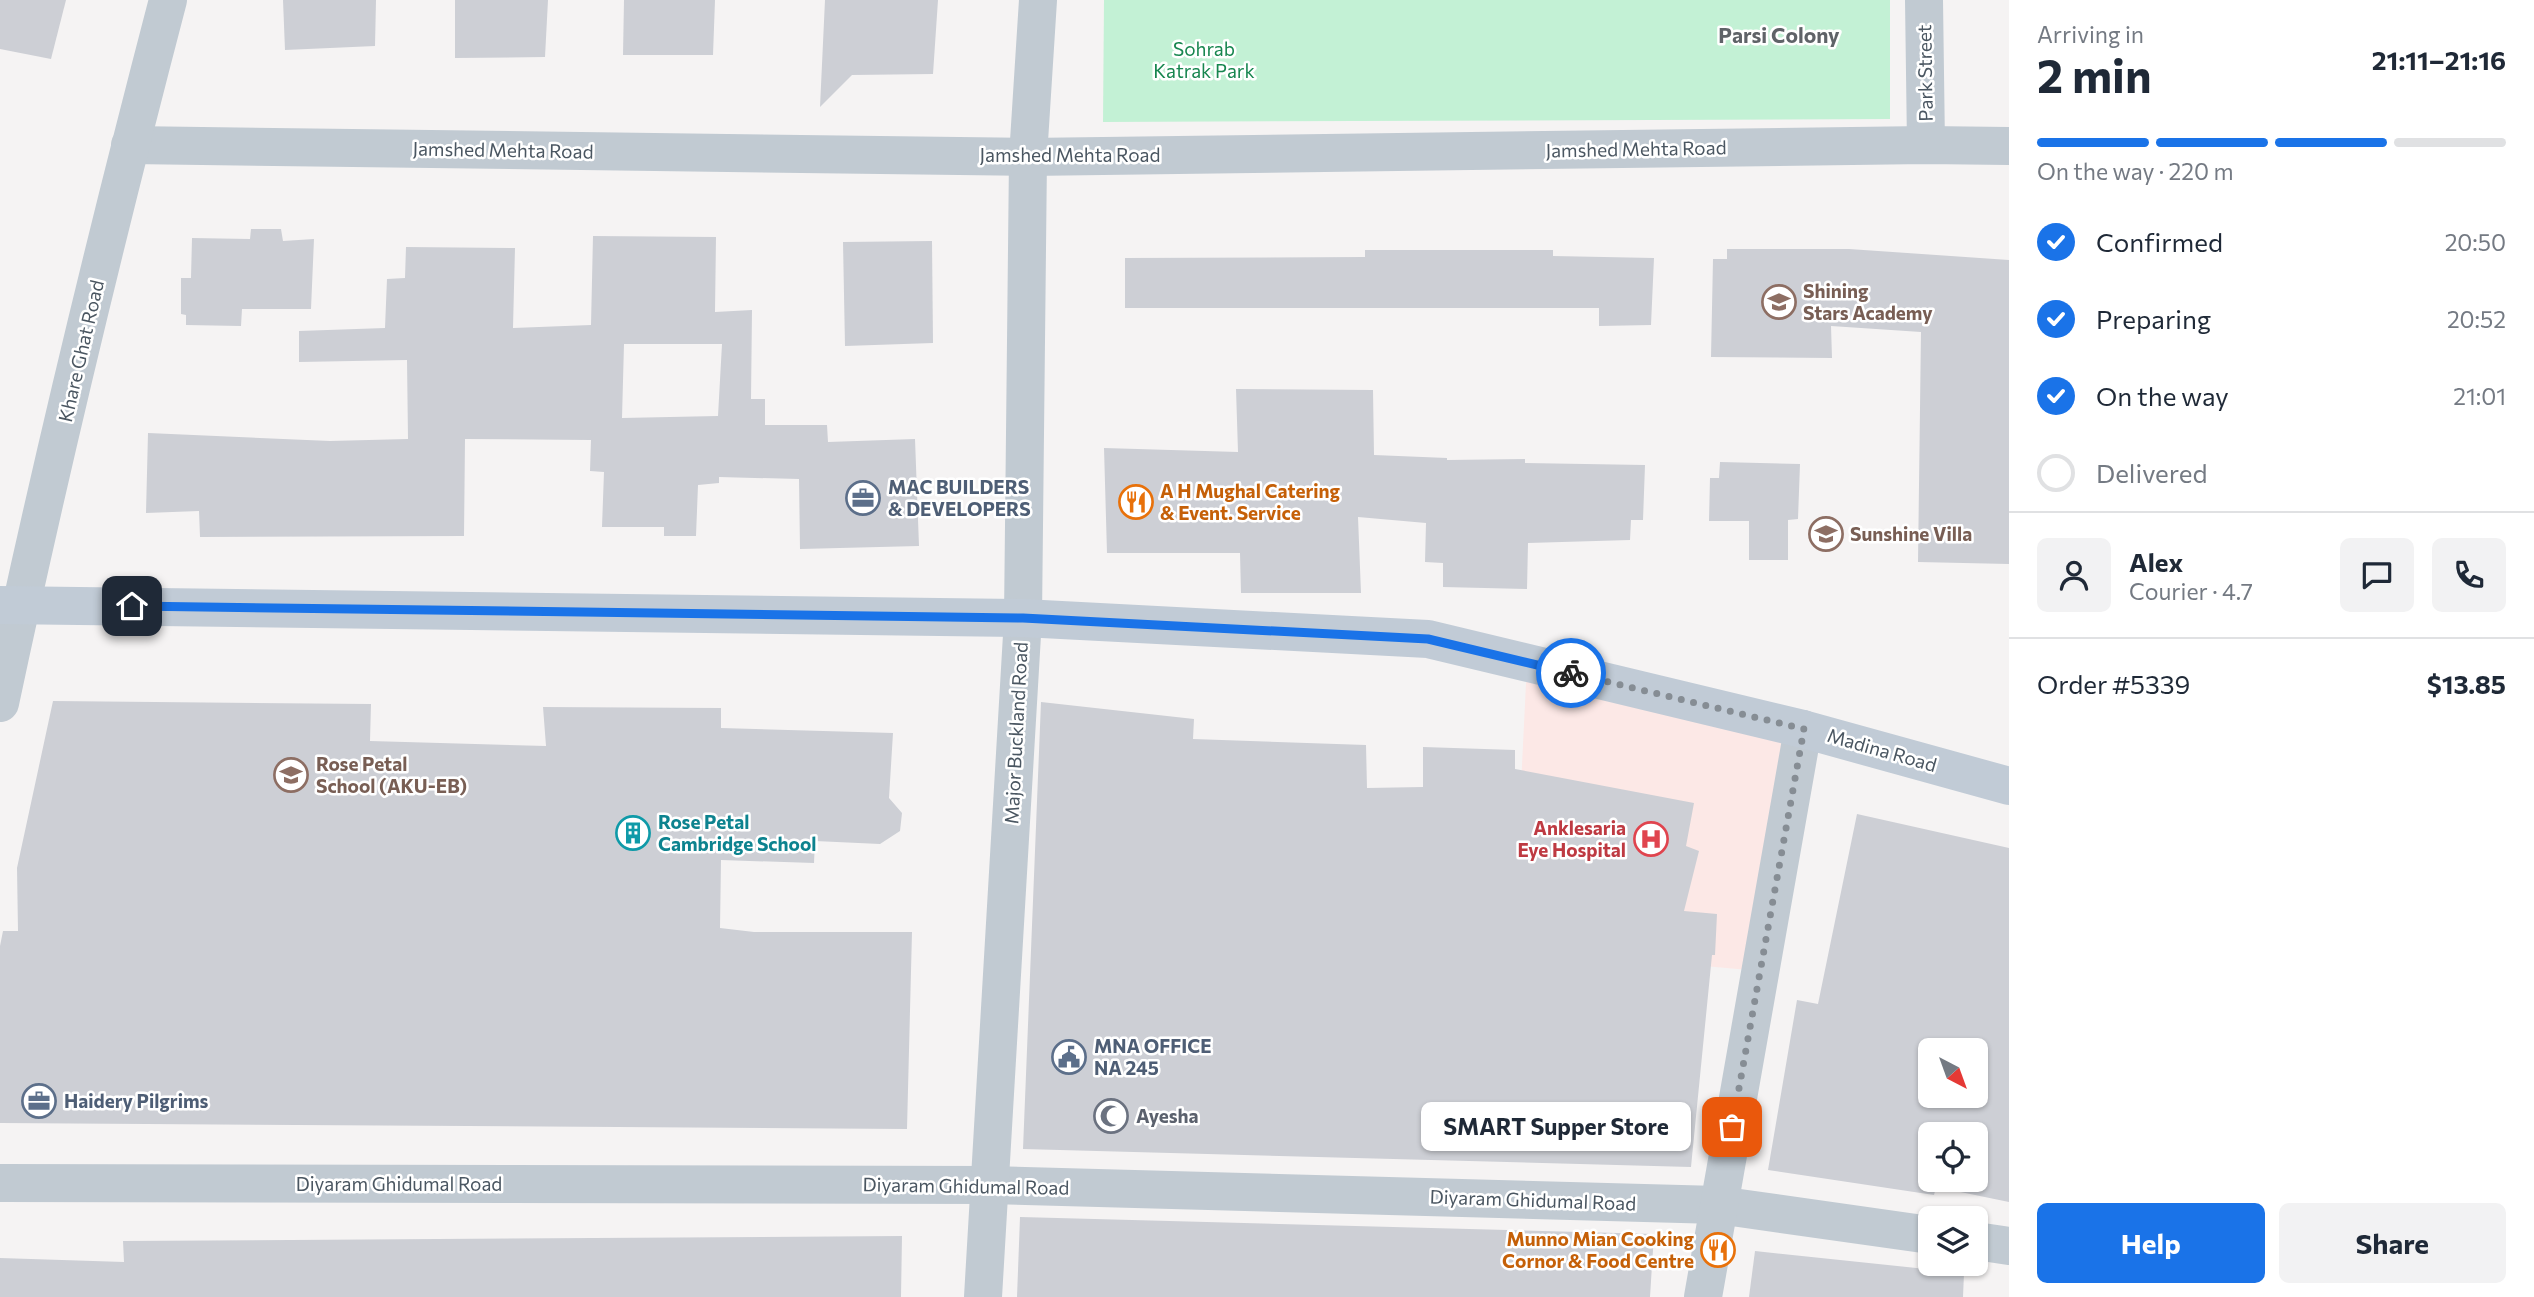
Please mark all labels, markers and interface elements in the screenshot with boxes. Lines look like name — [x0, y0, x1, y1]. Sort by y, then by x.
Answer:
text: Arriving in — [2037, 20, 2144, 48]
district label: Parsi Colony — [1718, 22, 1840, 47]
street label: Park Street — [1912, 24, 1937, 122]
park label: Sohrab Katrak Park — [1153, 37, 1255, 82]
text: 21:11–21:16 — [2372, 44, 2506, 75]
text: 2 min — [2037, 46, 2152, 102]
street label: Jamshed Mehta Road — [1545, 135, 1727, 162]
street label: Jamshed Mehta Road — [412, 136, 594, 163]
street label: Jamshed Mehta Road — [980, 143, 1161, 166]
text: On the way · 220 m — [2037, 157, 2234, 185]
icon: check — [2037, 223, 2075, 261]
text: Confirmed — [2096, 226, 2223, 257]
text: 20:50 — [2445, 228, 2506, 256]
street label: Khare Ghat Road — [53, 278, 108, 424]
place label: Shining Stars Academy — [1803, 279, 1933, 324]
school or university icon: Shining Stars Academy — [1760, 283, 1798, 321]
icon: check — [2037, 300, 2075, 338]
text: Preparing — [2096, 303, 2211, 334]
text: 20:52 — [2447, 305, 2506, 333]
icon: check — [2037, 377, 2075, 415]
text: On the way — [2096, 380, 2229, 411]
text: 21:01 — [2453, 382, 2506, 410]
text: Delivered — [2096, 457, 2207, 488]
place label: MAC BUILDERS & DEVELOPERS — [888, 475, 1031, 520]
office icon: MAC BUILDERS & DEVELOPERS — [844, 479, 882, 517]
place label: A H Mughal Catering & Event. Service — [1160, 479, 1341, 524]
restaurant icon: A H Mughal Catering & Event. Service — [1117, 483, 1155, 521]
school or university icon: Sunshine Villa — [1807, 515, 1845, 553]
place label: Sunshine Villa — [1850, 522, 1972, 545]
button: person — [2037, 538, 2111, 612]
button: chat — [2340, 538, 2414, 612]
button: phone — [2432, 538, 2506, 612]
text: Alex — [2129, 546, 2183, 577]
pin — [102, 576, 162, 636]
text: Courier · 4.7 — [2129, 577, 2253, 605]
icon: home — [113, 587, 151, 625]
courier — [1536, 638, 1606, 708]
street label: Major Buckland Road — [999, 641, 1032, 825]
icon: bike — [1552, 654, 1590, 692]
text: Order #5339 — [2037, 668, 2190, 699]
text: $13.85 — [2427, 668, 2506, 699]
street label: Madina Road — [1825, 723, 1939, 776]
place label: Rose Petal School (AKU-EB) — [316, 752, 467, 797]
school or university icon: Rose Petal School (AKU-EB) — [272, 756, 310, 794]
place label: Rose Petal Cambridge School — [658, 810, 816, 855]
building icon: Rose Petal Cambridge School — [614, 814, 652, 852]
place label: Anklesaria Eye Hospital — [1517, 816, 1626, 861]
hospital icon: Anklesaria Eye Hospital — [1632, 820, 1670, 858]
place label: MNA OFFICE NA 245 — [1094, 1034, 1212, 1079]
public building icon: MNA OFFICE NA 245 — [1050, 1038, 1088, 1076]
north arrow — [1918, 1038, 1988, 1108]
map controls — [1918, 1038, 1988, 1276]
office icon: Haidery Pilgrims — [20, 1082, 58, 1120]
place label: Haidery Pilgrims — [64, 1089, 209, 1112]
mosque icon: Ayesha — [1092, 1097, 1130, 1135]
pin — [1702, 1097, 1762, 1157]
callout: SMART Supper Store — [1420, 1102, 1690, 1152]
place label: Ayesha — [1136, 1104, 1199, 1127]
icon: bag — [1713, 1108, 1751, 1146]
text: SMART Supper Store — [1443, 1112, 1669, 1140]
button: locate — [1918, 1122, 1988, 1192]
street label: Diyaram Ghidumal Road — [296, 1172, 502, 1195]
street label: Diyaram Ghidumal Road — [863, 1172, 1070, 1199]
street label: Diyaram Ghidumal Road — [1429, 1184, 1637, 1215]
button: Help — [2037, 1203, 2265, 1283]
button: Share — [2279, 1203, 2506, 1283]
button: layers — [1918, 1206, 1988, 1276]
place label: Munno Mian Cooking Cornor & Food Centre — [1502, 1227, 1695, 1272]
restaurant icon: Munno Mian Cooking Cornor & Food Centre — [1699, 1231, 1737, 1269]

